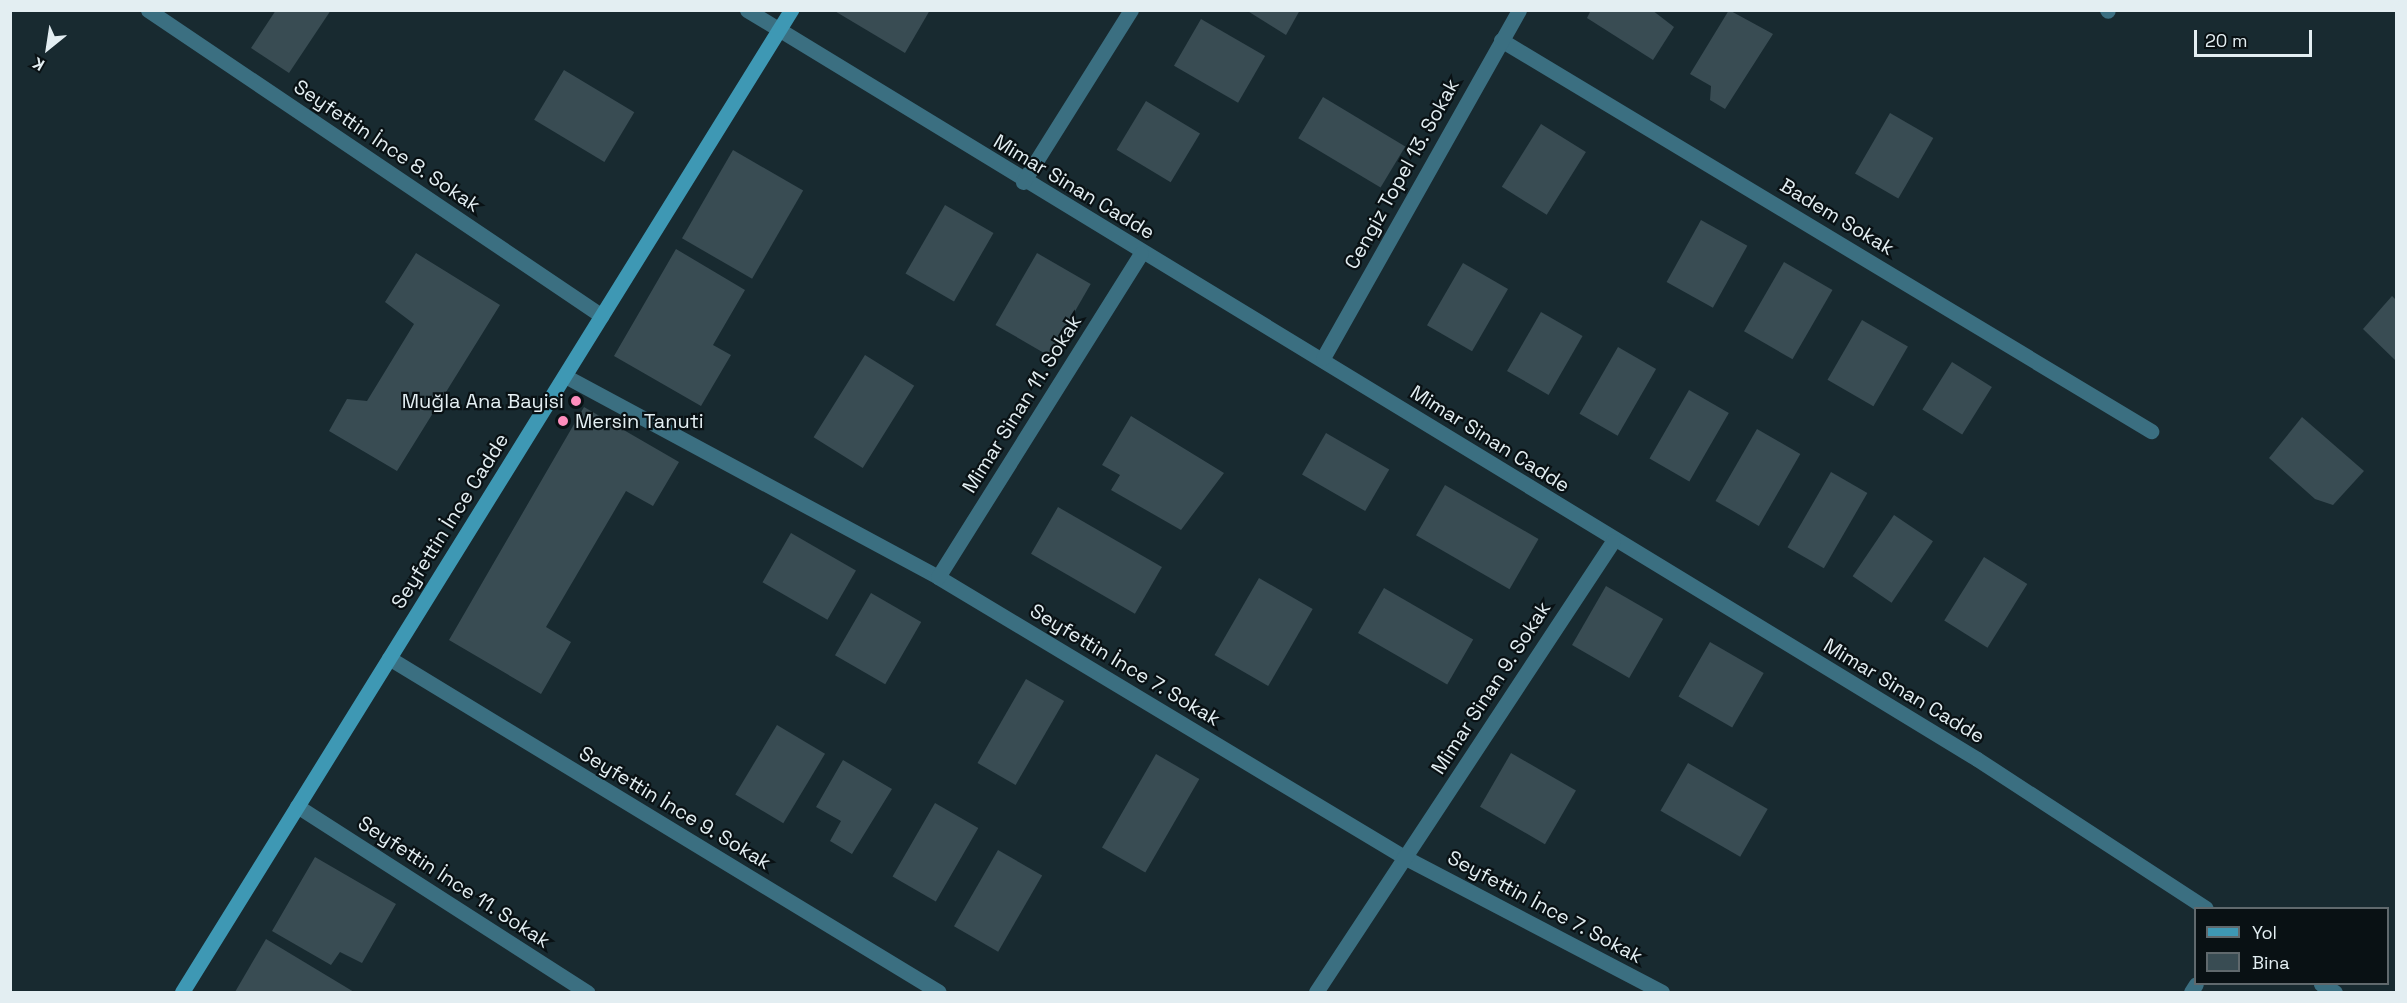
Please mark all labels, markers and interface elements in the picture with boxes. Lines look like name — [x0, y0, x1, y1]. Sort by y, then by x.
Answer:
north arrow — [18, 18, 78, 78]
scale bar — [2197, 18, 2316, 56]
text: 20 m — [2205, 29, 2248, 52]
text: K — [29, 52, 48, 76]
street label: Seyfettin İnce 8. Sokak — [289, 74, 485, 218]
street label: Cengiz Topel 13. Sokak — [1339, 74, 1465, 274]
street label: Mimar Sinan Cadde — [989, 129, 1159, 245]
street label: Badem Sokak — [1776, 174, 1898, 260]
street label: Mimar Sinan 11. Sokak — [957, 310, 1087, 498]
street label: Mimar Sinan Cadde — [1406, 380, 1574, 498]
place label: Muğla Ana Bayisi — [402, 389, 564, 413]
marker: Muğla Ana Bayisi — [569, 394, 583, 408]
place label: Mersin Tanuti — [575, 409, 704, 433]
marker: Mersin Tanuti — [556, 414, 570, 428]
street label: Seyfettin İnce Cadde — [386, 429, 514, 613]
street label: Mimar Sinan 9. Sokak — [1426, 597, 1556, 779]
street label: Seyfettin İnce 7. Sokak — [1025, 599, 1225, 731]
street label: Mimar Sinan Cadde — [1819, 633, 1989, 749]
street label: Seyfettin İnce 9. Sokak — [574, 741, 776, 875]
street label: Seyfettin İnce 11. Sokak — [353, 811, 555, 953]
street label: Seyfettin İnce 7. Sokak — [1443, 845, 1647, 969]
legend — [2194, 907, 2389, 985]
text: Yol — [2252, 921, 2277, 944]
text: Bina — [2252, 951, 2290, 974]

